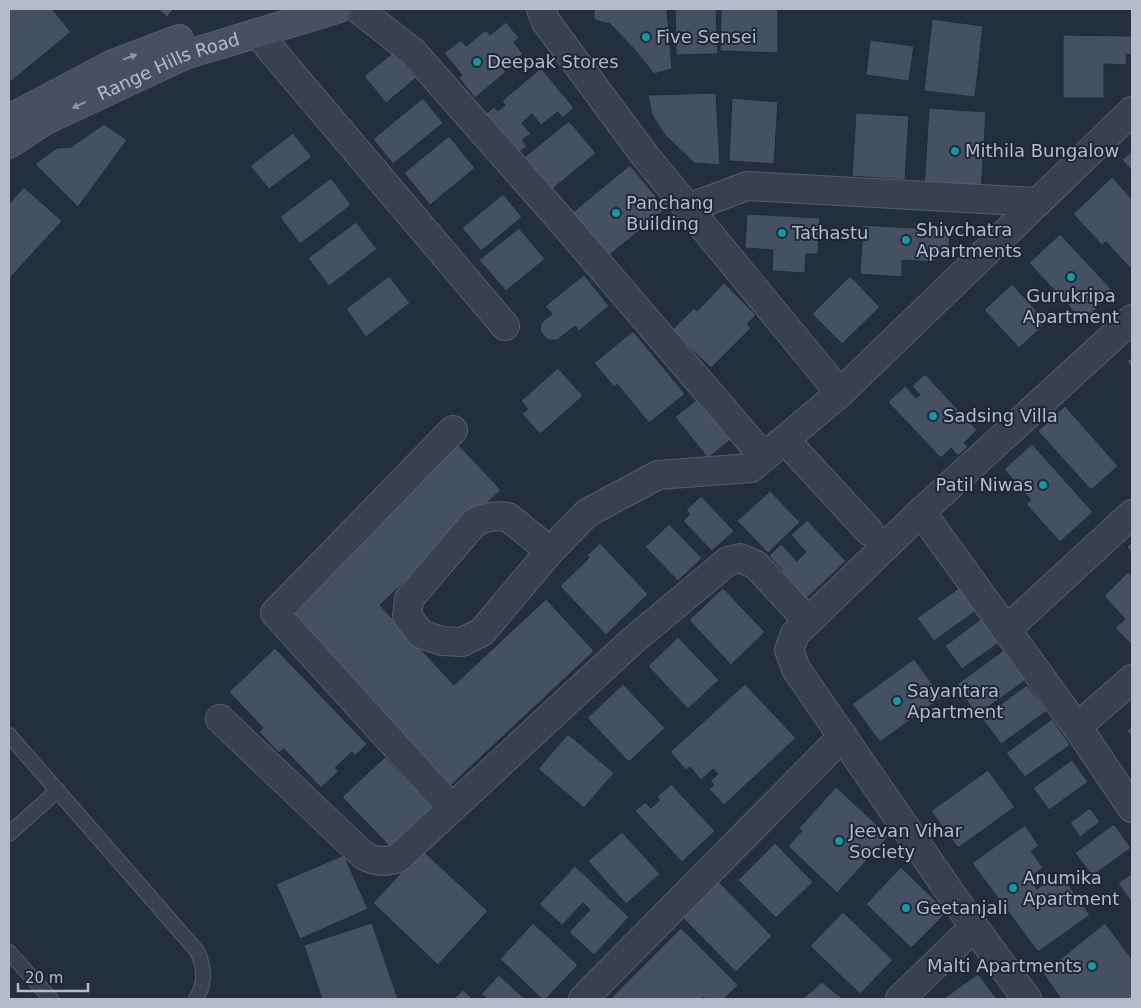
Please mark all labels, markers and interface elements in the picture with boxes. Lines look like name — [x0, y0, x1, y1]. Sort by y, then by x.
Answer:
place label: Five Sensei — [656, 26, 757, 47]
street label: Range Hills Road — [94, 28, 242, 104]
marker: Five Sensei — [640, 31, 652, 43]
place label: Deepak Stores — [487, 51, 619, 72]
one-way arrow — [123, 53, 137, 61]
marker: Deepak Stores — [471, 56, 483, 68]
one-way arrow — [71, 100, 86, 109]
place label: Mithila Bungalow — [965, 140, 1119, 161]
marker: Mithila Bungalow — [949, 145, 961, 157]
place label: Panchang Building — [626, 192, 714, 234]
marker: Panchang Building — [610, 207, 622, 219]
place label: Shivchatra Apartments — [916, 219, 1022, 261]
place label: Tathastu — [791, 222, 868, 243]
marker: Tathastu — [776, 227, 788, 239]
marker: Shivchatra Apartments — [900, 234, 912, 246]
marker: Gurukripa Apartment — [1065, 271, 1077, 283]
place label: Gurukripa Apartment — [1023, 285, 1119, 327]
place label: Sadsing Villa — [943, 405, 1058, 426]
marker: Sadsing Villa — [927, 410, 939, 422]
place label: Patil Niwas — [936, 474, 1033, 495]
marker: Patil Niwas — [1037, 479, 1049, 491]
place label: Sayantara Apartment — [907, 680, 1003, 722]
marker: Sayantara Apartment — [891, 695, 903, 707]
place label: Jeevan Vihar Society — [848, 820, 963, 862]
marker: Jeevan Vihar Society — [833, 835, 845, 847]
place label: Anumika Apartment — [1023, 867, 1119, 909]
marker: Anumika Apartment — [1007, 882, 1019, 894]
place label: Geetanjali — [916, 897, 1008, 918]
marker: Geetanjali — [900, 902, 912, 914]
place label: Malti Apartments — [927, 955, 1082, 976]
scale bar — [18, 960, 88, 992]
marker: Malti Apartments — [1086, 960, 1098, 972]
text: 20 m — [25, 969, 63, 987]

